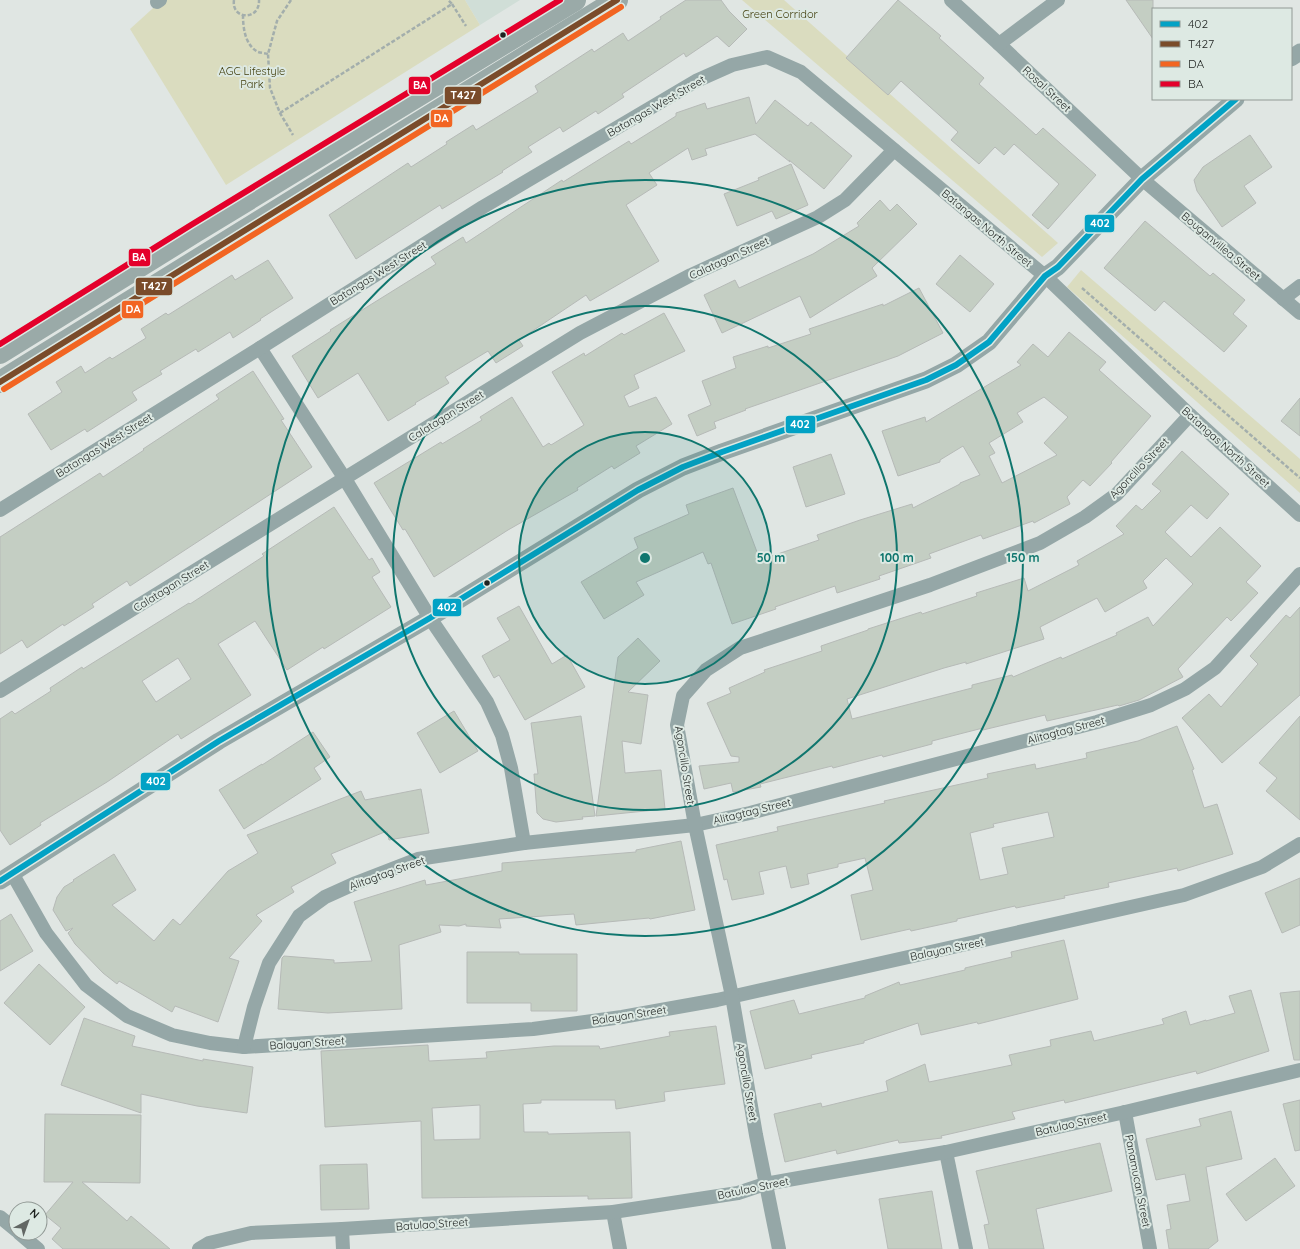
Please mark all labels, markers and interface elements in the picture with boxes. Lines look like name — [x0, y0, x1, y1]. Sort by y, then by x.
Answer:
park label: Green Corridor — [742, 7, 819, 21]
legend — [1152, 8, 1292, 100]
text: 402 — [1188, 16, 1208, 31]
unlabelled marker — [498, 30, 508, 40]
text: T427 — [1188, 36, 1214, 51]
text: DA — [1188, 56, 1205, 71]
street label: Rosal Street — [1020, 63, 1074, 115]
park label: AGC Lifestyle Park — [219, 64, 285, 91]
street label: Batangas West Street — [604, 72, 708, 140]
line badge: BA — [408, 76, 431, 95]
text: BA — [1188, 76, 1204, 91]
text: BA — [413, 78, 427, 92]
line badge: T427 — [444, 86, 482, 105]
text: T427 — [450, 88, 476, 102]
line badge: DA — [430, 109, 453, 128]
text: DA — [434, 111, 448, 125]
street label: Batangas North Street — [939, 186, 1035, 270]
street label: Bouganvillea Street — [1179, 209, 1264, 283]
line badge: 402 — [1084, 214, 1115, 233]
text: 402 — [1090, 216, 1110, 230]
street label: Calatagan Street — [687, 233, 771, 283]
street label: Batangas West Street — [327, 238, 429, 308]
line badge: BA — [128, 248, 151, 267]
text: BA — [132, 250, 146, 264]
line badge: T427 — [135, 277, 173, 296]
text: T427 — [141, 279, 167, 293]
line badge: DA — [121, 300, 144, 319]
text: DA — [126, 302, 140, 316]
street label: Calatagan Street — [406, 387, 487, 445]
street label: Batangas North Street — [1179, 404, 1273, 491]
street label: Batangas West Street — [53, 410, 155, 480]
line badge: 402 — [785, 415, 816, 434]
text: 402 — [790, 417, 810, 431]
street label: Agoncillo Street — [1106, 434, 1172, 501]
text: 50 m — [757, 550, 785, 565]
text: 100 m — [880, 550, 914, 565]
text: 150 m — [1006, 550, 1040, 565]
centre of rings — [638, 551, 652, 565]
street label: Calatagan Street — [131, 557, 212, 615]
unlabelled marker — [482, 578, 492, 588]
line badge: 402 — [432, 598, 462, 617]
text: 402 — [437, 600, 457, 614]
street label: Alitagtag Street — [1026, 713, 1107, 747]
street label: Agoncillo Street — [672, 725, 698, 806]
line badge: 402 — [140, 772, 171, 791]
text: 402 — [146, 774, 166, 788]
street label: Alitagtag Street — [712, 795, 793, 827]
street label: Alitagtag Street — [347, 853, 427, 893]
street label: Balayan Street — [909, 934, 986, 964]
street label: Balayan Street — [591, 1002, 668, 1028]
street label: Balayan Street — [269, 1033, 345, 1053]
street label: Agoncillo Street — [733, 1042, 761, 1123]
street label: Batulao Street — [1034, 1109, 1108, 1139]
street label: Panamucan Street — [1122, 1133, 1154, 1229]
street label: Batulao Street — [716, 1174, 790, 1202]
north arrow — [8, 1201, 48, 1241]
text: N — [27, 1206, 42, 1221]
street label: Batulao Street — [395, 1214, 469, 1234]

